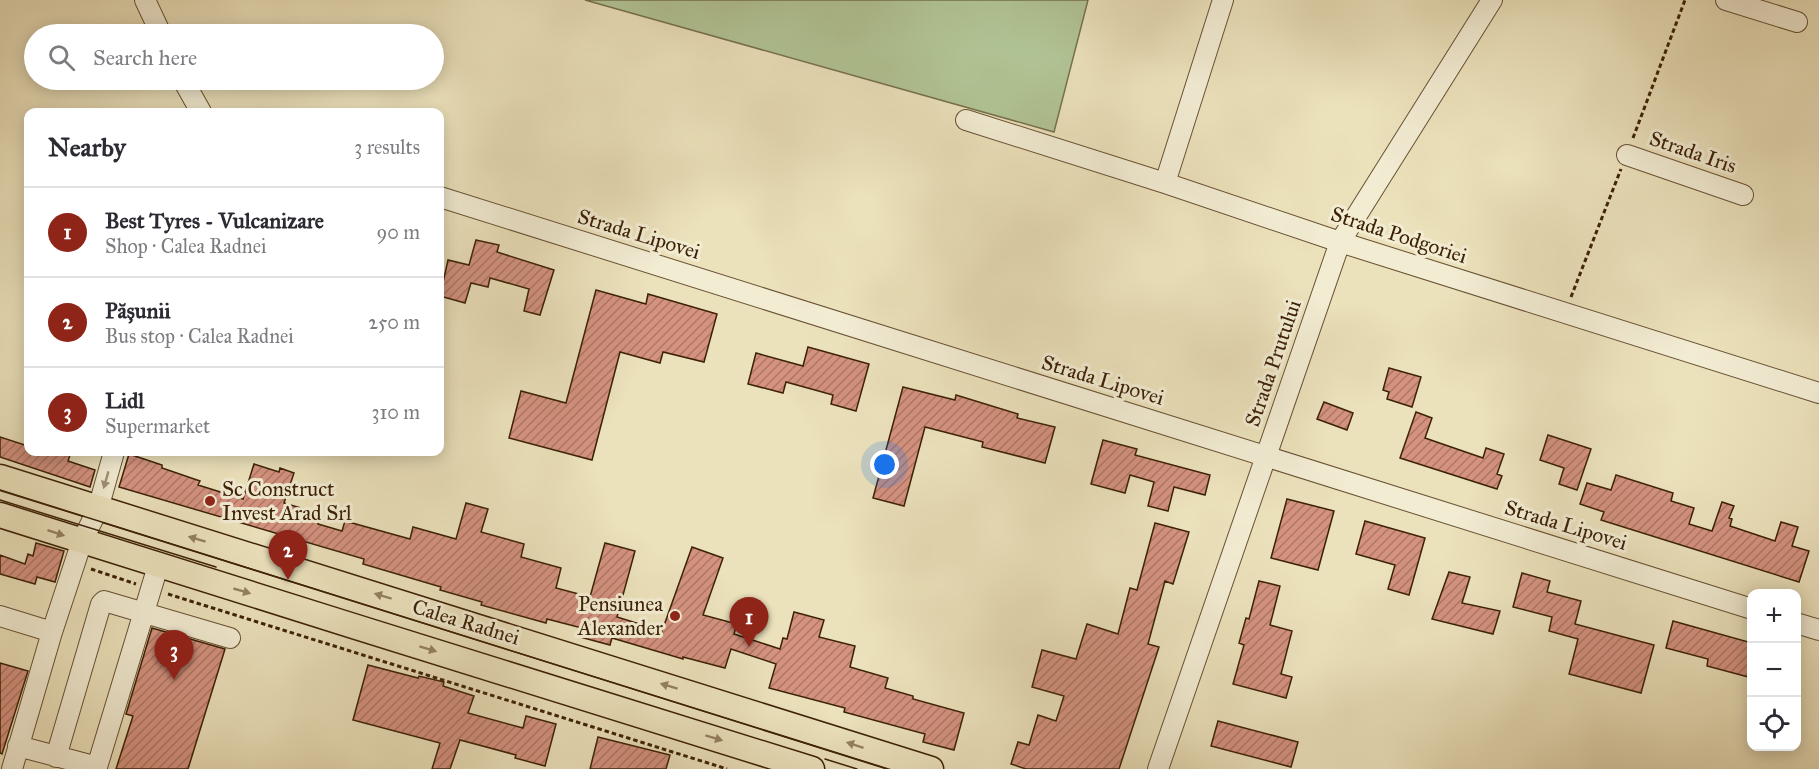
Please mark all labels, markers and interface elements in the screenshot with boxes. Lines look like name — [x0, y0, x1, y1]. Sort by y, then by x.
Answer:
search box — [24, 24, 444, 90]
icon: search — [45, 41, 78, 74]
text: Search here — [93, 44, 197, 71]
street label: Strada Iris — [1646, 125, 1740, 179]
text: Nearby — [48, 131, 126, 163]
text: 3 results — [354, 135, 420, 159]
street label: Strada Podgoriei — [1328, 201, 1471, 269]
street label: Strada Lipovei — [575, 203, 704, 265]
text: Best Tyres - Vulcanizare — [105, 207, 324, 234]
text: 1 — [64, 220, 71, 244]
text: 90 m — [377, 220, 420, 244]
text: Shop · Calea Radnei — [105, 234, 266, 258]
street label: Strada Prutului — [1239, 296, 1307, 430]
text: Pășunii — [105, 297, 171, 324]
text: 2 — [63, 310, 72, 334]
text: 250 m — [368, 310, 420, 334]
text: Bus stop · Calea Radnei — [105, 324, 294, 348]
street label: Strada Lipovei — [1039, 349, 1168, 411]
text: Lidl — [105, 387, 144, 414]
text: 3 — [64, 400, 72, 424]
text: 310 m — [371, 400, 420, 424]
text: Supermarket — [105, 414, 210, 438]
your location — [870, 450, 899, 479]
one-way arrow — [100, 471, 110, 489]
place label: Sc Construct Invest Arad Srl — [222, 476, 352, 526]
marker: Sc Construct Invest Arad Srl — [203, 494, 217, 508]
street label: Strada Lipovei — [1502, 494, 1631, 556]
one-way arrow — [47, 529, 65, 538]
pin: 2 — [268, 530, 308, 580]
one-way arrow — [188, 534, 206, 543]
one-way arrow — [233, 587, 251, 596]
map controls — [1747, 589, 1801, 751]
button: + — [1747, 589, 1801, 643]
one-way arrow — [374, 591, 392, 600]
place label: Pensiunea Alexander — [577, 591, 663, 641]
street label: Calea Radnei — [409, 593, 523, 651]
pin: 1 — [730, 598, 768, 647]
marker: Pensiunea Alexander — [668, 609, 682, 623]
pin: 3 — [154, 630, 194, 680]
button: − — [1747, 643, 1801, 697]
one-way arrow — [419, 645, 437, 654]
one-way arrow — [660, 681, 678, 690]
button: locate — [1747, 697, 1801, 751]
one-way arrow — [705, 734, 723, 743]
one-way arrow — [846, 740, 864, 749]

